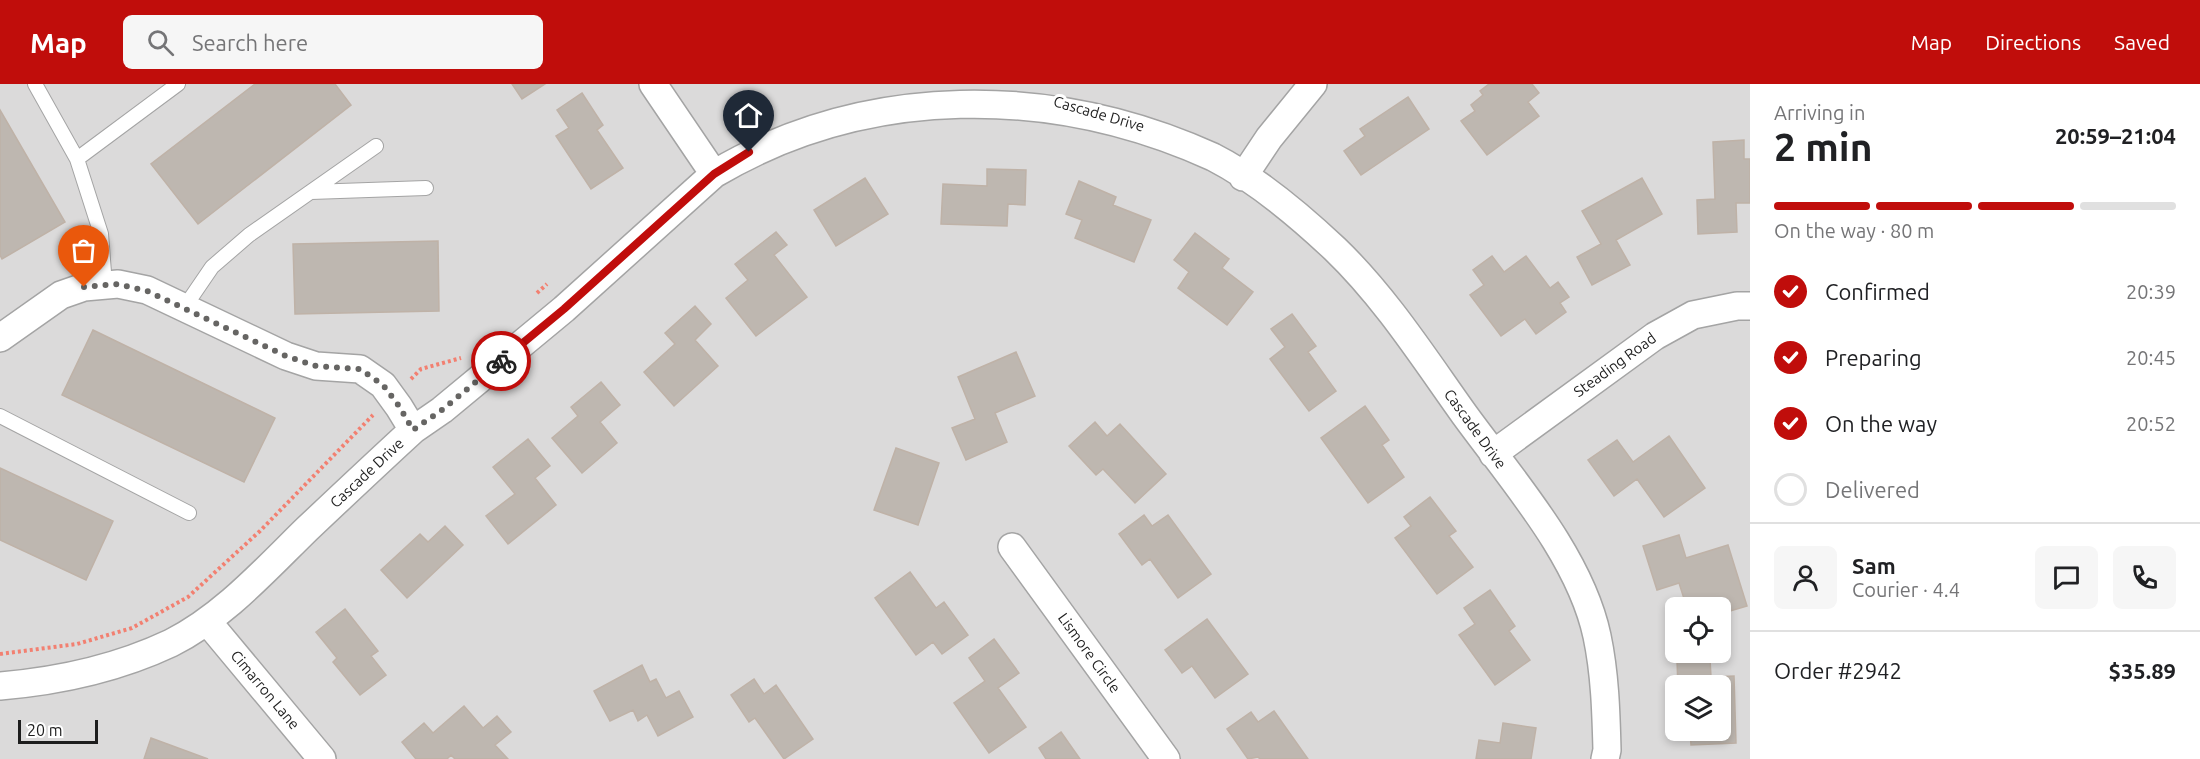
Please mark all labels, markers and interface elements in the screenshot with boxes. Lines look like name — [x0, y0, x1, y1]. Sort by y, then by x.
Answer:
search box — [123, 15, 543, 69]
icon: search — [144, 26, 177, 59]
text: Map — [30, 27, 87, 58]
text: Search here — [192, 30, 308, 55]
text: Map — [1911, 30, 1952, 54]
text: Directions — [1985, 30, 2081, 54]
text: Saved — [2114, 30, 2170, 54]
pin — [723, 90, 774, 152]
street label: Cascade Drive — [1052, 92, 1147, 135]
icon: home — [732, 99, 765, 132]
text: Arriving in — [1774, 101, 1865, 124]
text: 20:59–21:04 — [2055, 123, 2176, 148]
text: 2 min — [1774, 125, 1873, 168]
text: On the way · 80 m — [1774, 219, 1934, 242]
pin — [58, 225, 109, 287]
icon: bag — [67, 234, 100, 267]
icon: check — [1774, 275, 1807, 308]
text: Confirmed — [1825, 279, 1930, 304]
text: 20:39 — [2126, 280, 2176, 303]
street label: Steading Road — [1570, 329, 1659, 400]
courier — [471, 331, 531, 391]
icon: check — [1774, 341, 1807, 374]
icon: bike — [485, 345, 518, 378]
text: Preparing — [1825, 345, 1922, 370]
text: 20:45 — [2126, 346, 2176, 369]
street label: Cascade Drive — [1441, 386, 1510, 472]
icon: check — [1774, 407, 1807, 440]
text: On the way — [1825, 411, 1937, 436]
text: 20:52 — [2126, 412, 2176, 435]
street label: Cascade Drive — [326, 434, 407, 511]
text: Delivered — [1825, 477, 1920, 502]
button: person — [1774, 546, 1837, 609]
button: chat — [2035, 546, 2098, 609]
button: phone — [2113, 546, 2176, 609]
text: Sam — [1852, 553, 1896, 578]
text: Courier · 4.4 — [1852, 578, 1960, 601]
map controls — [1665, 597, 1731, 741]
button: locate — [1665, 597, 1731, 663]
street label: Lismore Circle — [1055, 609, 1124, 696]
street label: Cimarron Lane — [227, 647, 303, 733]
text: Order #2942 — [1774, 658, 1902, 683]
text: $35.89 — [2109, 658, 2176, 683]
button: layers — [1665, 675, 1731, 741]
scale bar — [18, 717, 98, 744]
text: 20 m — [27, 721, 63, 739]

